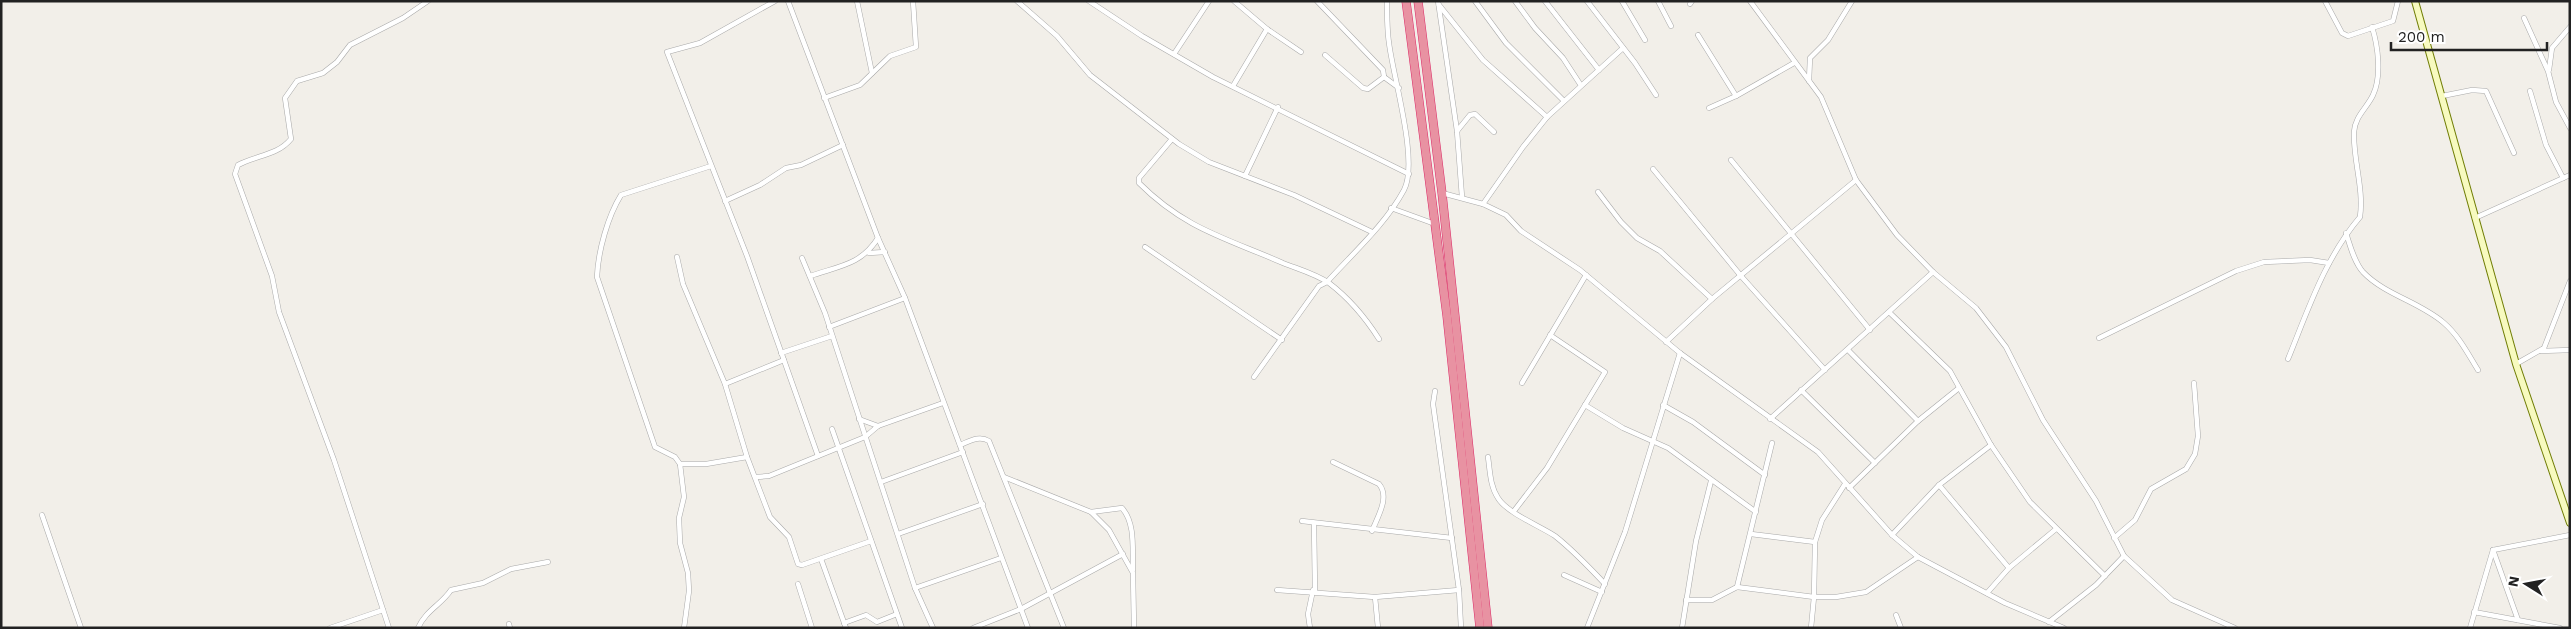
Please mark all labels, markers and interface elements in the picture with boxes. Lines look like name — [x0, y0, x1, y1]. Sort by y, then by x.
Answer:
scale bar — [2391, 20, 2547, 52]
text: 200 m — [2398, 28, 2445, 46]
north arrow — [2501, 559, 2551, 609]
text: N — [2504, 575, 2522, 588]

